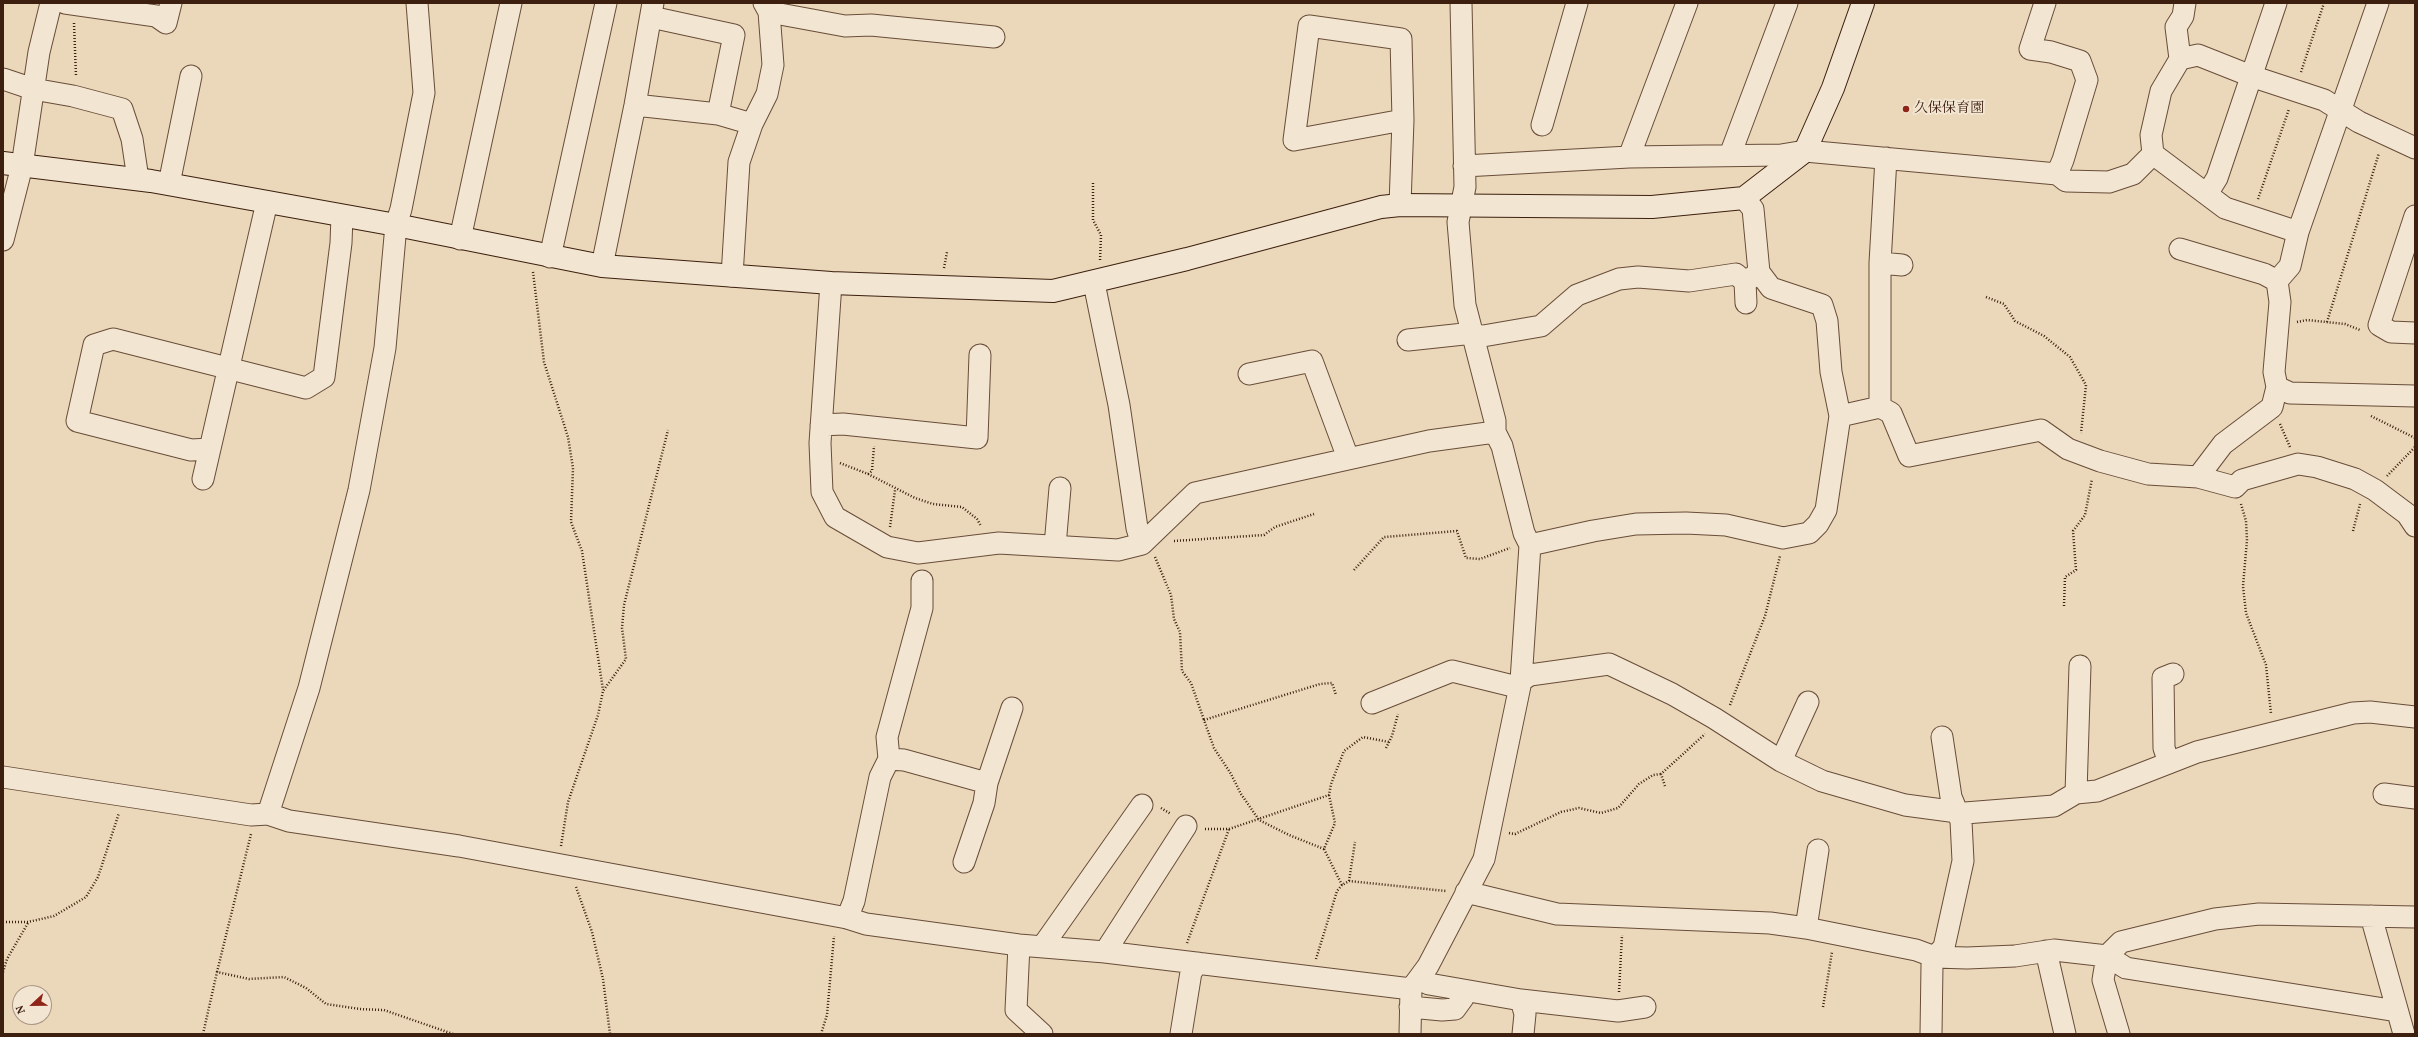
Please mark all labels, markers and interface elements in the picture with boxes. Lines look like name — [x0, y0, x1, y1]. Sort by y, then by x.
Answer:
place label: 久保保育園 — [1914, 101, 1984, 117]
marker: 久保保育園 — [1901, 104, 1911, 114]
north arrow — [12, 985, 52, 1025]
text: N — [13, 1003, 30, 1016]

